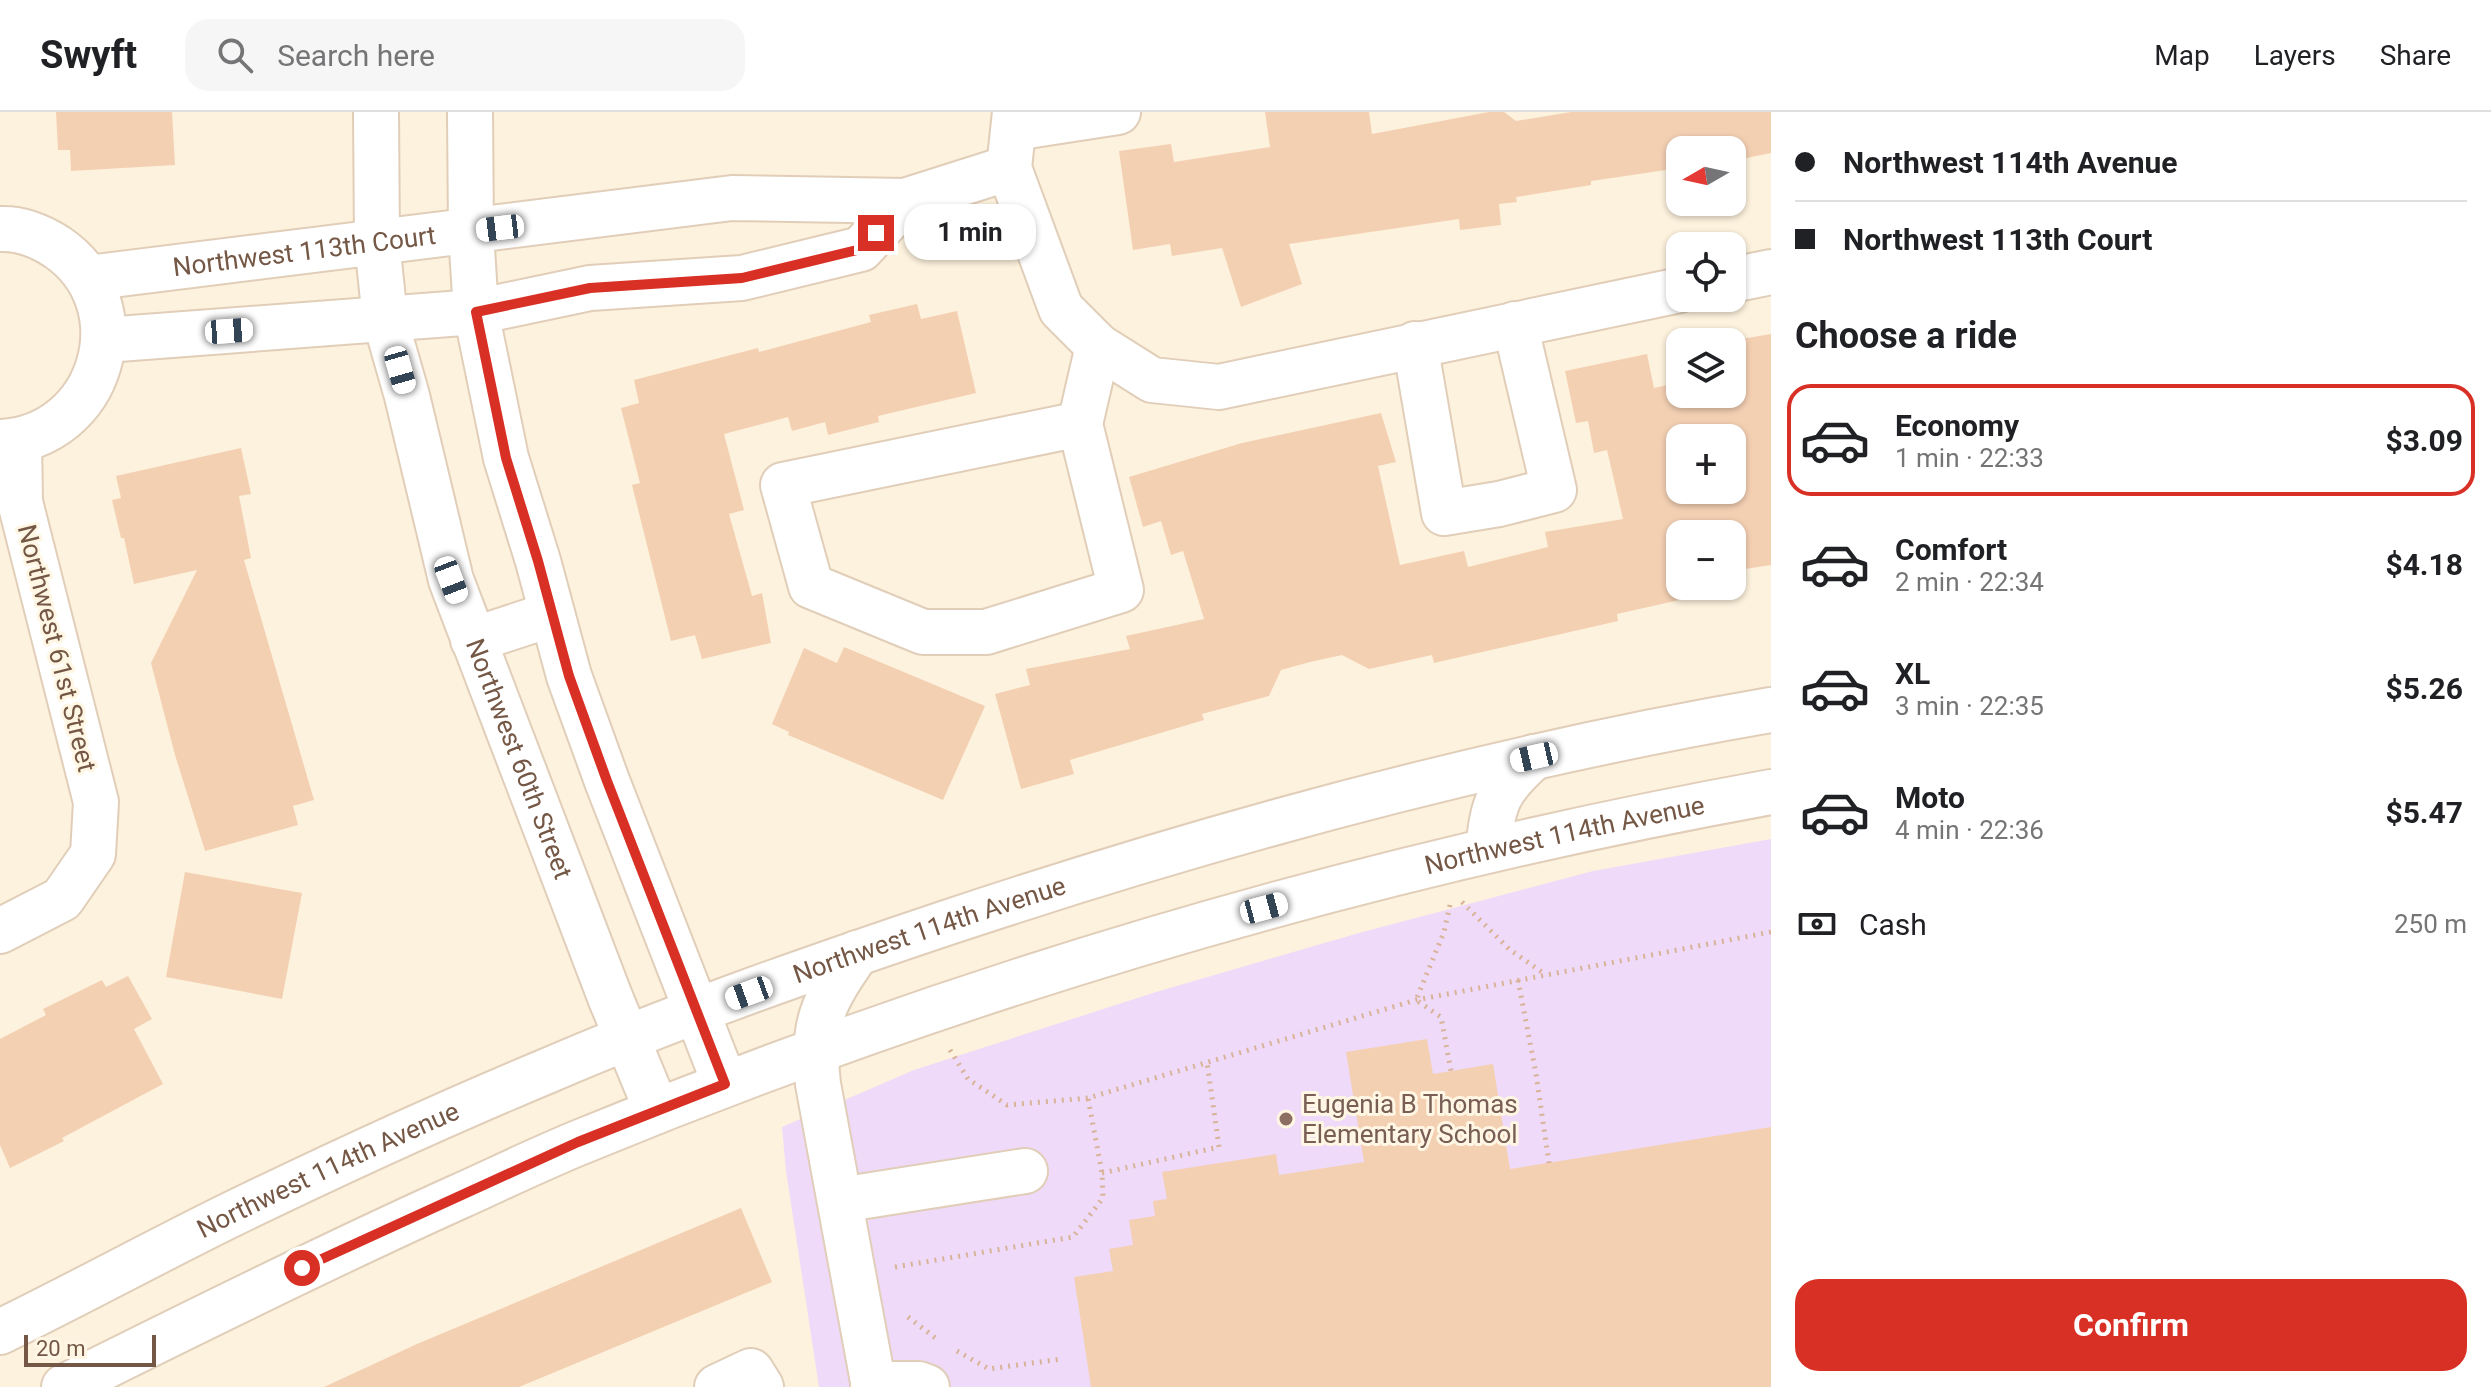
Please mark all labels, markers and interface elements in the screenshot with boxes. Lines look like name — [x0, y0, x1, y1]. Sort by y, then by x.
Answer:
search box — [185, 19, 745, 91]
text: Swyft — [40, 33, 137, 77]
icon: search — [213, 33, 257, 77]
text: Search here — [277, 38, 435, 73]
text: Map — [2154, 39, 2210, 72]
text: Layers — [2254, 39, 2336, 72]
text: Share — [2380, 39, 2451, 72]
north arrow — [1666, 136, 1746, 216]
map controls — [1666, 136, 1746, 600]
text: Northwest 114th Avenue — [1843, 145, 2178, 180]
callout: 1 min — [904, 205, 1036, 261]
car — [475, 213, 525, 243]
route end — [858, 215, 894, 251]
text: 1 min — [937, 217, 1003, 247]
street label: Northwest 113th Court — [171, 220, 438, 282]
text: Northwest 113th Court — [1843, 222, 2152, 257]
button: locate — [1666, 232, 1746, 312]
text: Choose a ride — [1795, 315, 2017, 357]
car — [204, 317, 254, 345]
button: layers — [1666, 328, 1746, 408]
car — [382, 344, 418, 396]
icon: car — [1799, 404, 1871, 476]
text: Economy — [1895, 408, 2019, 443]
text: $3.09 — [2385, 423, 2463, 458]
button: + — [1666, 424, 1746, 504]
text: 1 min · 22:33 — [1895, 443, 2044, 473]
button: − — [1666, 520, 1746, 600]
street label: Northwest 61st Street — [12, 521, 102, 775]
icon: car — [1799, 528, 1871, 600]
text: Comfort — [1895, 532, 2007, 567]
text: $4.18 — [2385, 547, 2463, 582]
car — [431, 553, 471, 607]
text: 2 min · 22:34 — [1895, 567, 2044, 597]
street label: Northwest 60th Street — [460, 634, 579, 883]
icon: car — [1799, 652, 1871, 724]
text: XL — [1895, 656, 1930, 691]
text: $5.26 — [2385, 671, 2463, 706]
text: 3 min · 22:35 — [1895, 691, 2044, 721]
car — [1508, 740, 1560, 774]
icon: car — [1799, 776, 1871, 848]
text: Moto — [1895, 780, 1965, 815]
street label: Northwest 114th Avenue — [1422, 790, 1707, 880]
text: $5.47 — [2385, 795, 2463, 830]
text: 4 min · 22:36 — [1895, 815, 2044, 845]
street label: Northwest 114th Avenue — [789, 870, 1069, 989]
car — [1238, 890, 1290, 926]
icon: cash — [1795, 902, 1839, 946]
text: Cash — [1859, 907, 1927, 942]
text: 250 m — [2394, 909, 2467, 939]
car — [722, 974, 776, 1012]
place label: Eugenia B Thomas Elementary School — [1302, 1089, 1518, 1149]
street label: Northwest 114th Avenue — [192, 1096, 463, 1244]
marker: Eugenia B Thomas Elementary School — [1277, 1110, 1295, 1128]
route start — [284, 1250, 320, 1286]
button: Confirm — [1795, 1279, 2467, 1371]
scale bar — [24, 1331, 156, 1367]
text: 20 m — [36, 1336, 85, 1361]

